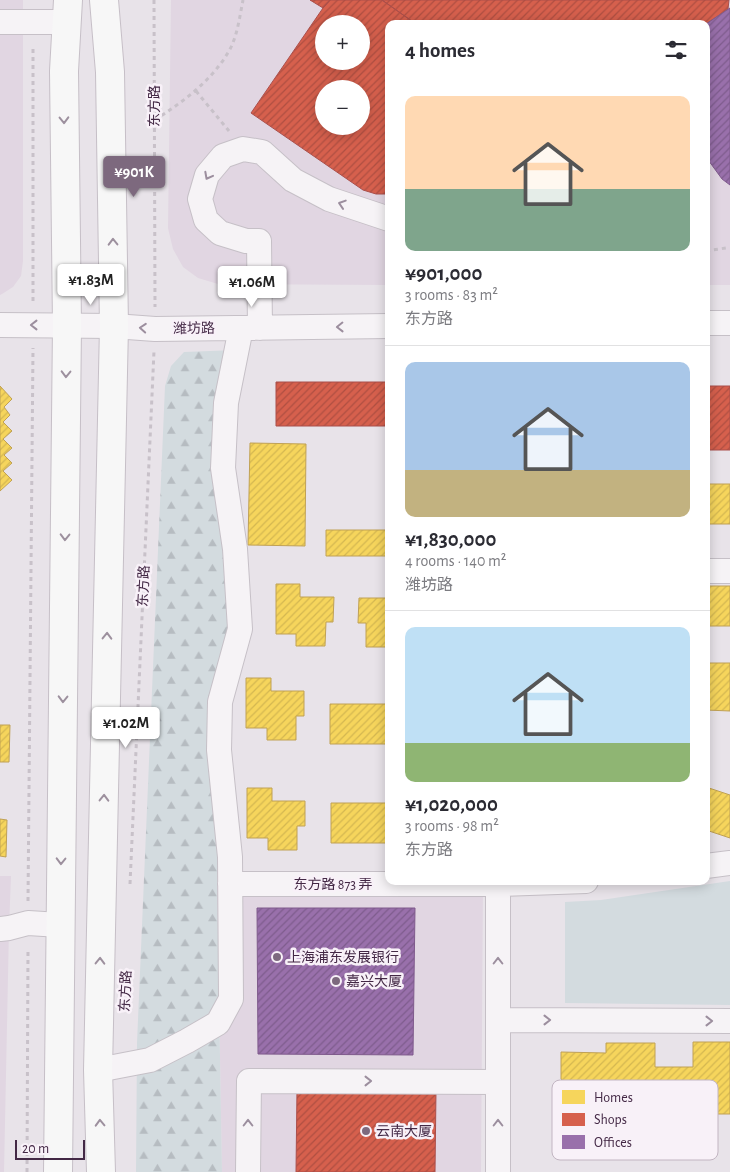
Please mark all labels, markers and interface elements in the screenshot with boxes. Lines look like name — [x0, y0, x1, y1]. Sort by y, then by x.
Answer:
map controls — [315, 15, 370, 135]
button: + — [315, 15, 370, 70]
icon: filters — [662, 36, 690, 64]
text: 4 homes — [405, 40, 475, 61]
button: − — [315, 80, 370, 135]
street label: 东方路 — [147, 85, 162, 127]
one-way arrow — [59, 116, 69, 124]
icon: home — [503, 129, 593, 219]
pin: ¥901K — [99, 156, 169, 198]
text: ¥901K — [114, 164, 154, 180]
one-way arrow — [204, 170, 214, 179]
one-way arrow — [339, 199, 347, 209]
one-way arrow — [108, 238, 118, 246]
text: ¥901,000 — [405, 263, 482, 284]
pin: ¥1.83M — [50, 264, 132, 306]
pin: ¥1.06M — [211, 266, 293, 308]
text: ¥1.83M — [68, 272, 114, 288]
text: ¥1.06M — [229, 274, 275, 290]
text: 3 rooms · 83 m² — [405, 287, 498, 303]
text: 东方路 — [405, 311, 453, 327]
one-way arrow — [29, 320, 37, 330]
street label: 潍坊路 — [173, 320, 215, 336]
one-way arrow — [138, 322, 146, 333]
one-way arrow — [336, 322, 344, 332]
one-way arrow — [61, 370, 72, 378]
icon: home — [503, 394, 593, 484]
text: ¥1,830,000 — [405, 529, 496, 550]
one-way arrow — [60, 533, 70, 541]
text: 4 rooms · 140 m² — [405, 553, 506, 569]
street label: 东方路 — [135, 565, 152, 607]
text: 潍坊路 — [405, 577, 453, 593]
one-way arrow — [102, 632, 112, 640]
icon: home — [503, 659, 593, 749]
one-way arrow — [58, 696, 68, 703]
pin: ¥1.02M — [85, 706, 167, 749]
text: ¥1.02M — [103, 715, 149, 731]
one-way arrow — [99, 794, 109, 802]
text: ¥1,020,000 — [405, 794, 498, 815]
text: 3 rooms · 98 m² — [405, 818, 499, 834]
text: 东方路 — [405, 842, 453, 858]
one-way arrow — [56, 858, 66, 866]
street label: 东方路 873 弄 — [294, 877, 372, 892]
place label: 上海浦东发展银行 — [287, 949, 399, 965]
marker: 上海浦东发展银行 — [271, 951, 283, 963]
one-way arrow — [95, 957, 106, 965]
one-way arrow — [493, 957, 503, 964]
street label: 东方路 — [117, 970, 134, 1012]
place label: 嘉兴大厦 — [346, 974, 402, 989]
marker: 嘉兴大厦 — [330, 975, 342, 987]
one-way arrow — [544, 1015, 551, 1025]
one-way arrow — [706, 1016, 714, 1026]
one-way arrow — [365, 1076, 373, 1087]
legend — [552, 1080, 718, 1160]
text: Homes — [594, 1091, 633, 1105]
text: Shops — [594, 1113, 627, 1127]
one-way arrow — [94, 1119, 105, 1127]
one-way arrow — [243, 1119, 253, 1127]
one-way arrow — [493, 1119, 503, 1127]
place label: 云南大厦 — [376, 1124, 432, 1139]
marker: 云南大厦 — [360, 1125, 372, 1137]
text: Offices — [594, 1136, 632, 1150]
scale bar — [15, 1137, 85, 1160]
text: 20 m — [22, 1142, 49, 1156]

